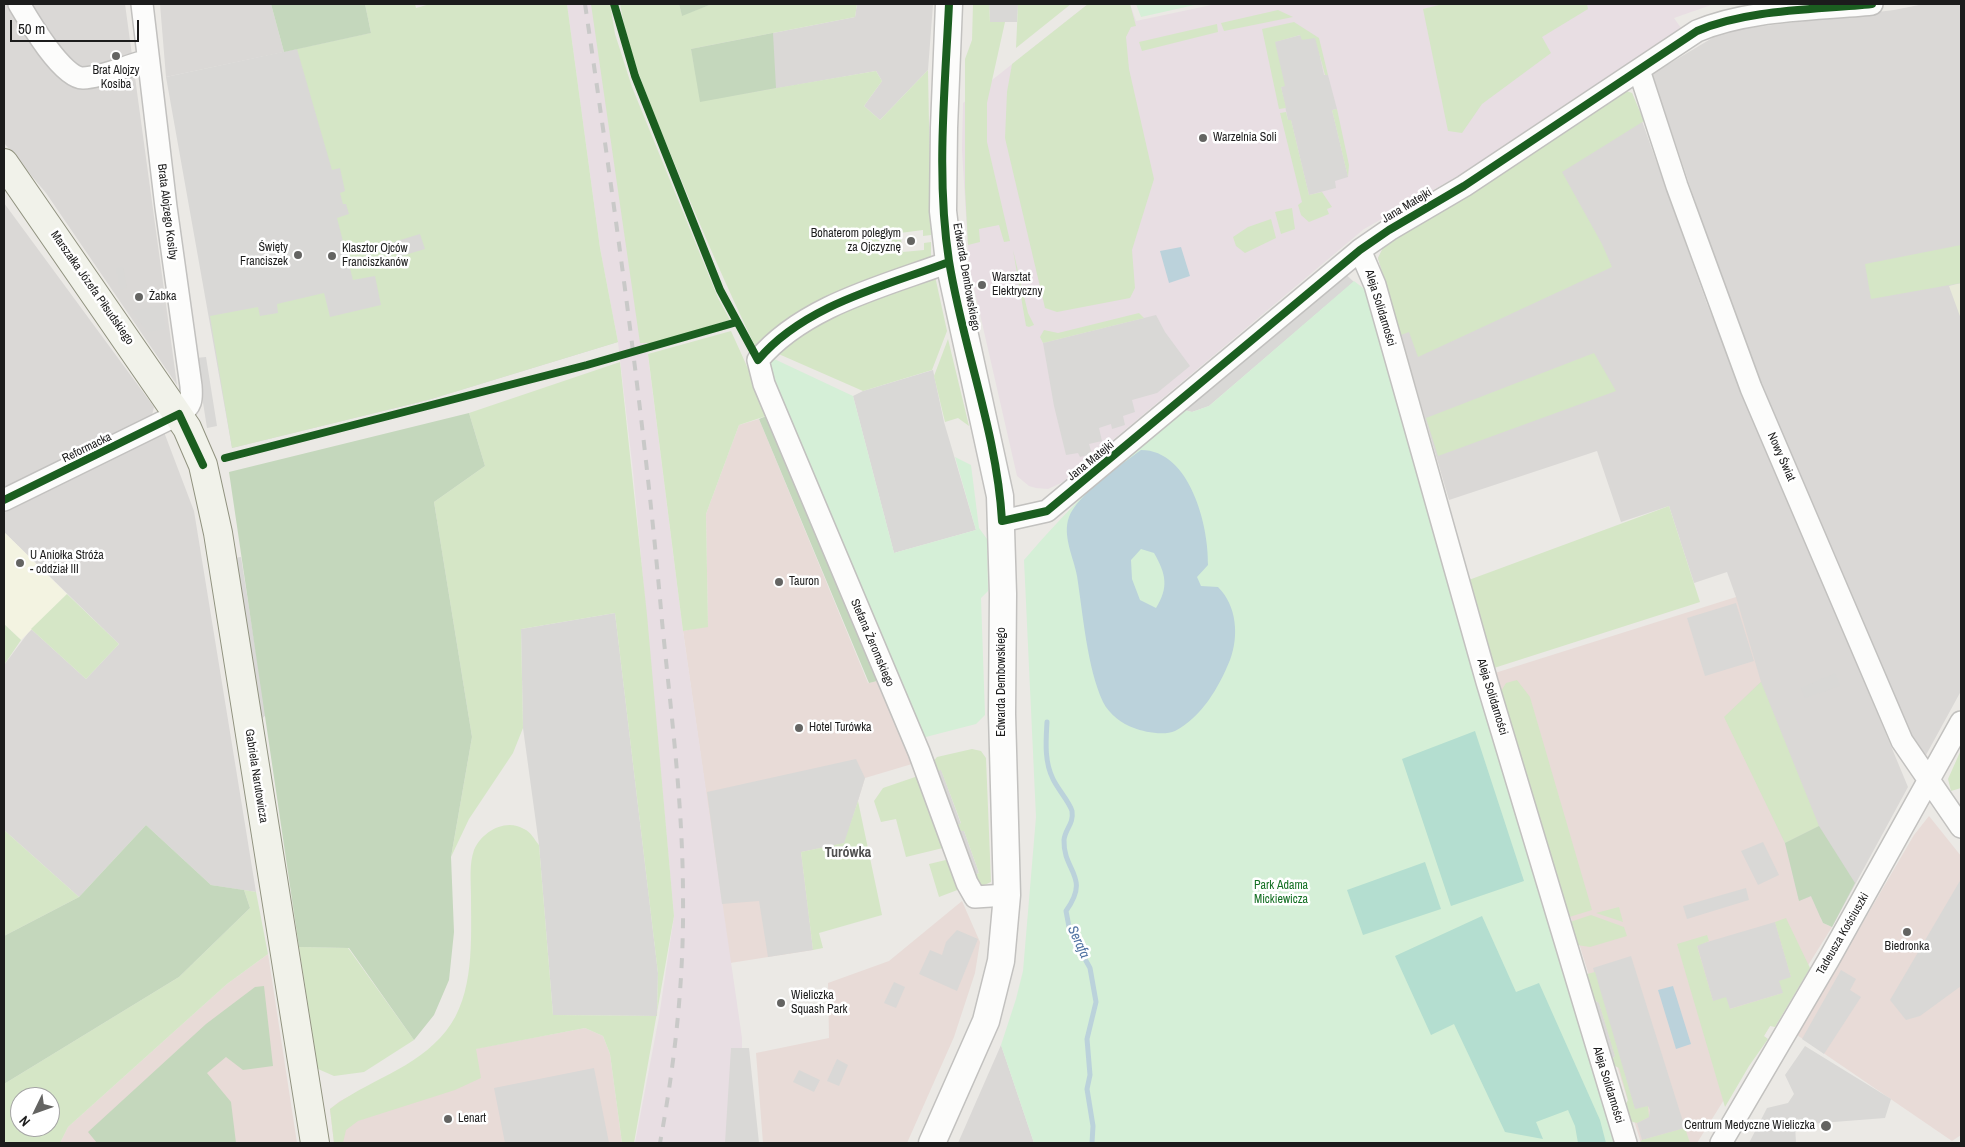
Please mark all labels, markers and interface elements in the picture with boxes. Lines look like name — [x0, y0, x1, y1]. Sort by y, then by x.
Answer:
scale bar — [12, 10, 141, 42]
text: 50 m — [18, 18, 45, 39]
marker: Brat Alojzy Kosiba — [110, 50, 122, 62]
place label: Brat Alojzy Kosiba — [92, 64, 140, 92]
place label: Warzelnia Soli — [1213, 131, 1277, 145]
marker: Warzelnia Soli — [1197, 132, 1209, 144]
street label: Brata Alojzego Kosiby — [154, 163, 180, 261]
street label: Jana Matejki — [1379, 185, 1435, 227]
street label: Edwarda Dembowskiego — [949, 222, 983, 332]
place label: Bohaterom poległym za Ojczyznę — [811, 227, 901, 255]
street label: Marszałka Józefa Piłsudskiego — [47, 228, 137, 348]
marker: Bohaterom poległym za Ojczyznę — [905, 235, 917, 247]
place label: Święty Franciszek — [240, 241, 288, 269]
place label: Klasztor Ojców Franciszkanów — [342, 242, 408, 270]
marker: Święty Franciszek — [292, 249, 304, 261]
marker: Klasztor Ojców Franciszkanów — [326, 250, 338, 262]
street label: Aleja Solidarności — [1362, 268, 1398, 348]
place label: Warsztat Elektryczny — [992, 271, 1042, 299]
marker: Warsztat Elektryczny — [976, 279, 988, 291]
place label: Żabka — [149, 290, 176, 304]
marker: Żabka — [133, 291, 145, 303]
street label: Reformacka — [60, 430, 114, 466]
street label: Nowy Świat — [1764, 430, 1798, 484]
street label: Jana Matejki — [1065, 438, 1117, 484]
place label: U Aniołka Stróża - oddział III — [30, 549, 104, 577]
marker: U Aniołka Stróża - oddział III — [14, 557, 26, 569]
place label: Tauron — [789, 575, 819, 589]
marker: Tauron — [773, 576, 785, 588]
street label: Stefana Żeromskiego — [847, 597, 897, 689]
street label: Edwarda Dembowskiego — [995, 627, 1009, 737]
street label: Aleja Solidarności — [1474, 657, 1510, 737]
place label: Hotel Turówka — [809, 721, 872, 735]
marker: Hotel Turówka — [793, 722, 805, 734]
street label: Gabriela Narutowicza — [241, 728, 271, 824]
district label: Turówka — [825, 845, 871, 861]
park label: Park Adama Mickiewicza — [1254, 879, 1308, 907]
street label: Tadeusza Kościuszki — [1814, 890, 1872, 978]
water label: Serafa — [1063, 923, 1093, 961]
marker: Biedronka — [1901, 926, 1913, 938]
place label: Biedronka — [1885, 940, 1929, 954]
place label: Wieliczka Squash Park — [791, 989, 847, 1017]
marker: Wieliczka Squash Park — [775, 997, 787, 1009]
street label: Aleja Solidarności — [1590, 1045, 1626, 1125]
north arrow — [10, 1087, 60, 1137]
text: N — [15, 1112, 34, 1130]
place label: Lenart — [458, 1112, 486, 1126]
marker: Lenart — [442, 1113, 454, 1125]
place label: Centrum Medyczne Wieliczka — [1684, 1119, 1815, 1133]
marker: Centrum Medyczne Wieliczka — [1819, 1119, 1833, 1133]

